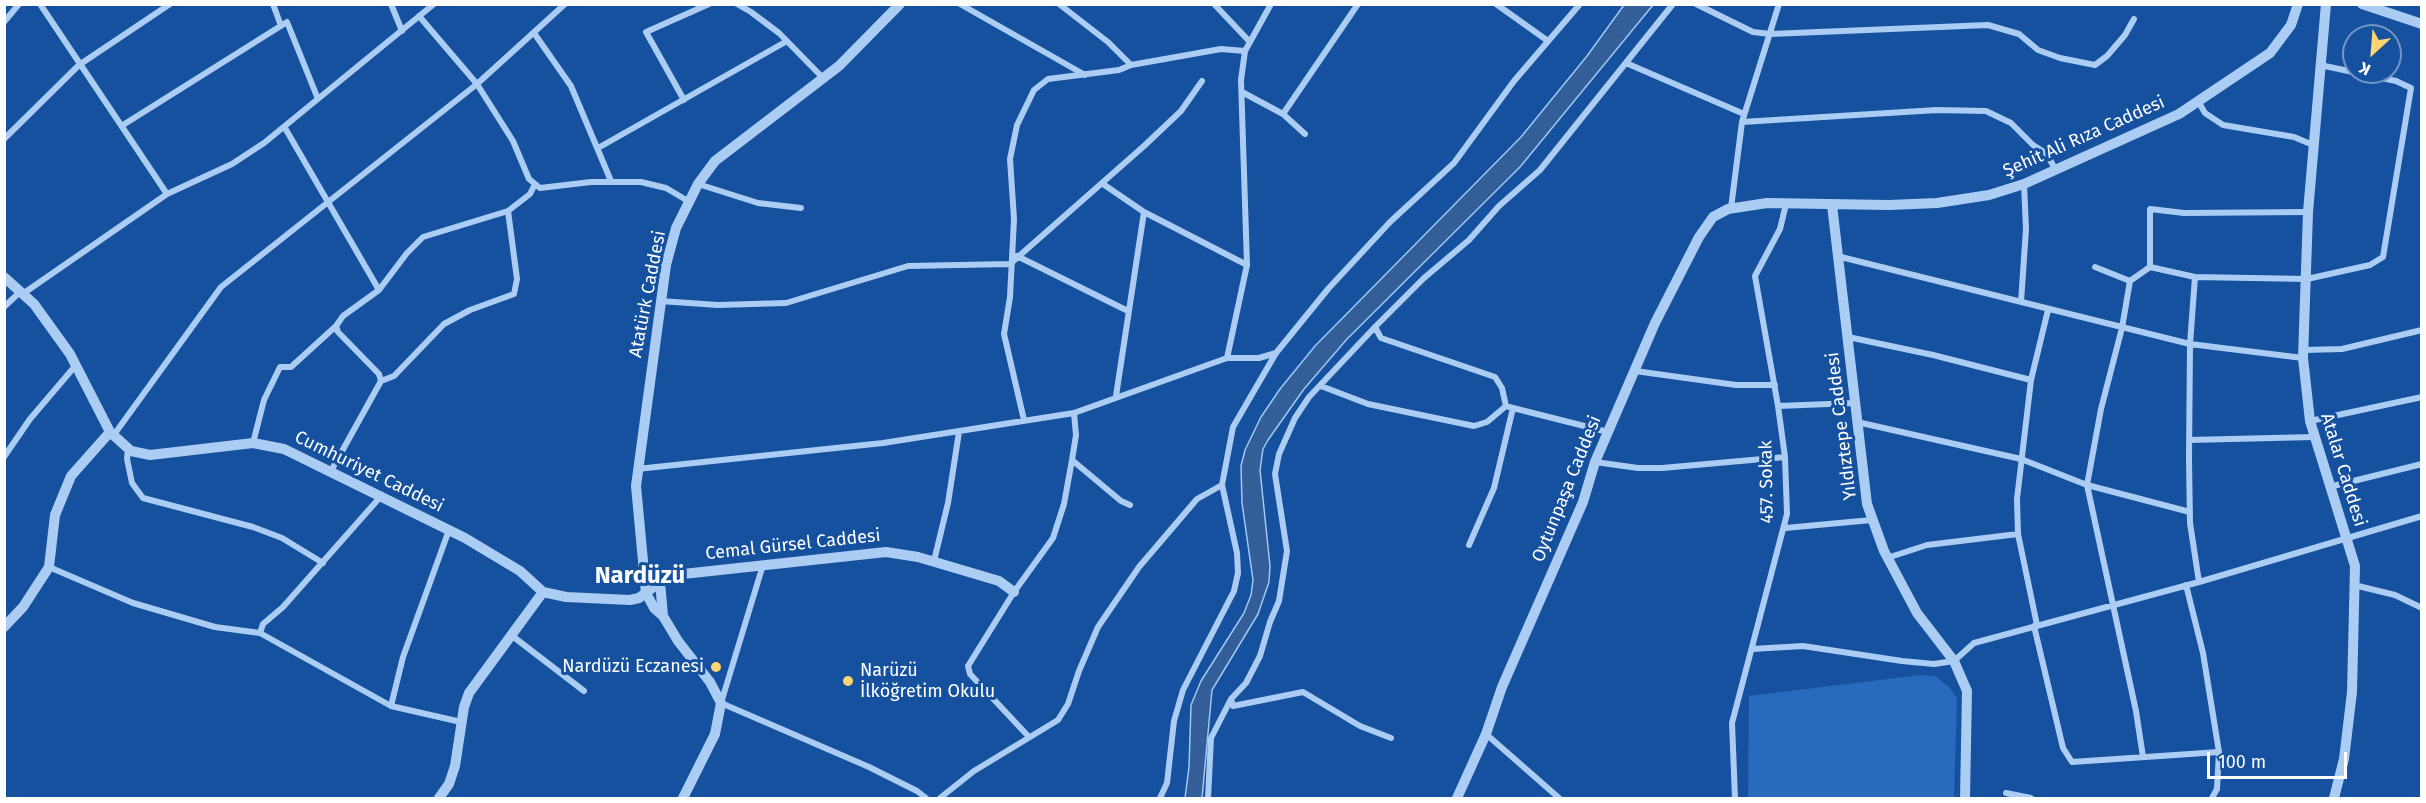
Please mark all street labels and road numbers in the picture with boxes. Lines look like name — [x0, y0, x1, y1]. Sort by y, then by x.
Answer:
street label: Şehit Ali Rıza Caddesi — [2000, 92, 2168, 182]
street label: Atatürk Caddesi — [625, 229, 671, 359]
street label: Yıldıztepe Caddesi — [1822, 351, 1862, 501]
street label: Atalar Caddesi — [2315, 411, 2371, 529]
street label: Oytunpaşa Caddesi — [1528, 413, 1606, 565]
street label: Cumhuriyet Caddesi — [291, 427, 447, 517]
street label: 457. Sokak — [1755, 440, 1779, 524]
street label: Cemal Gürsel Caddesi — [704, 525, 882, 565]

